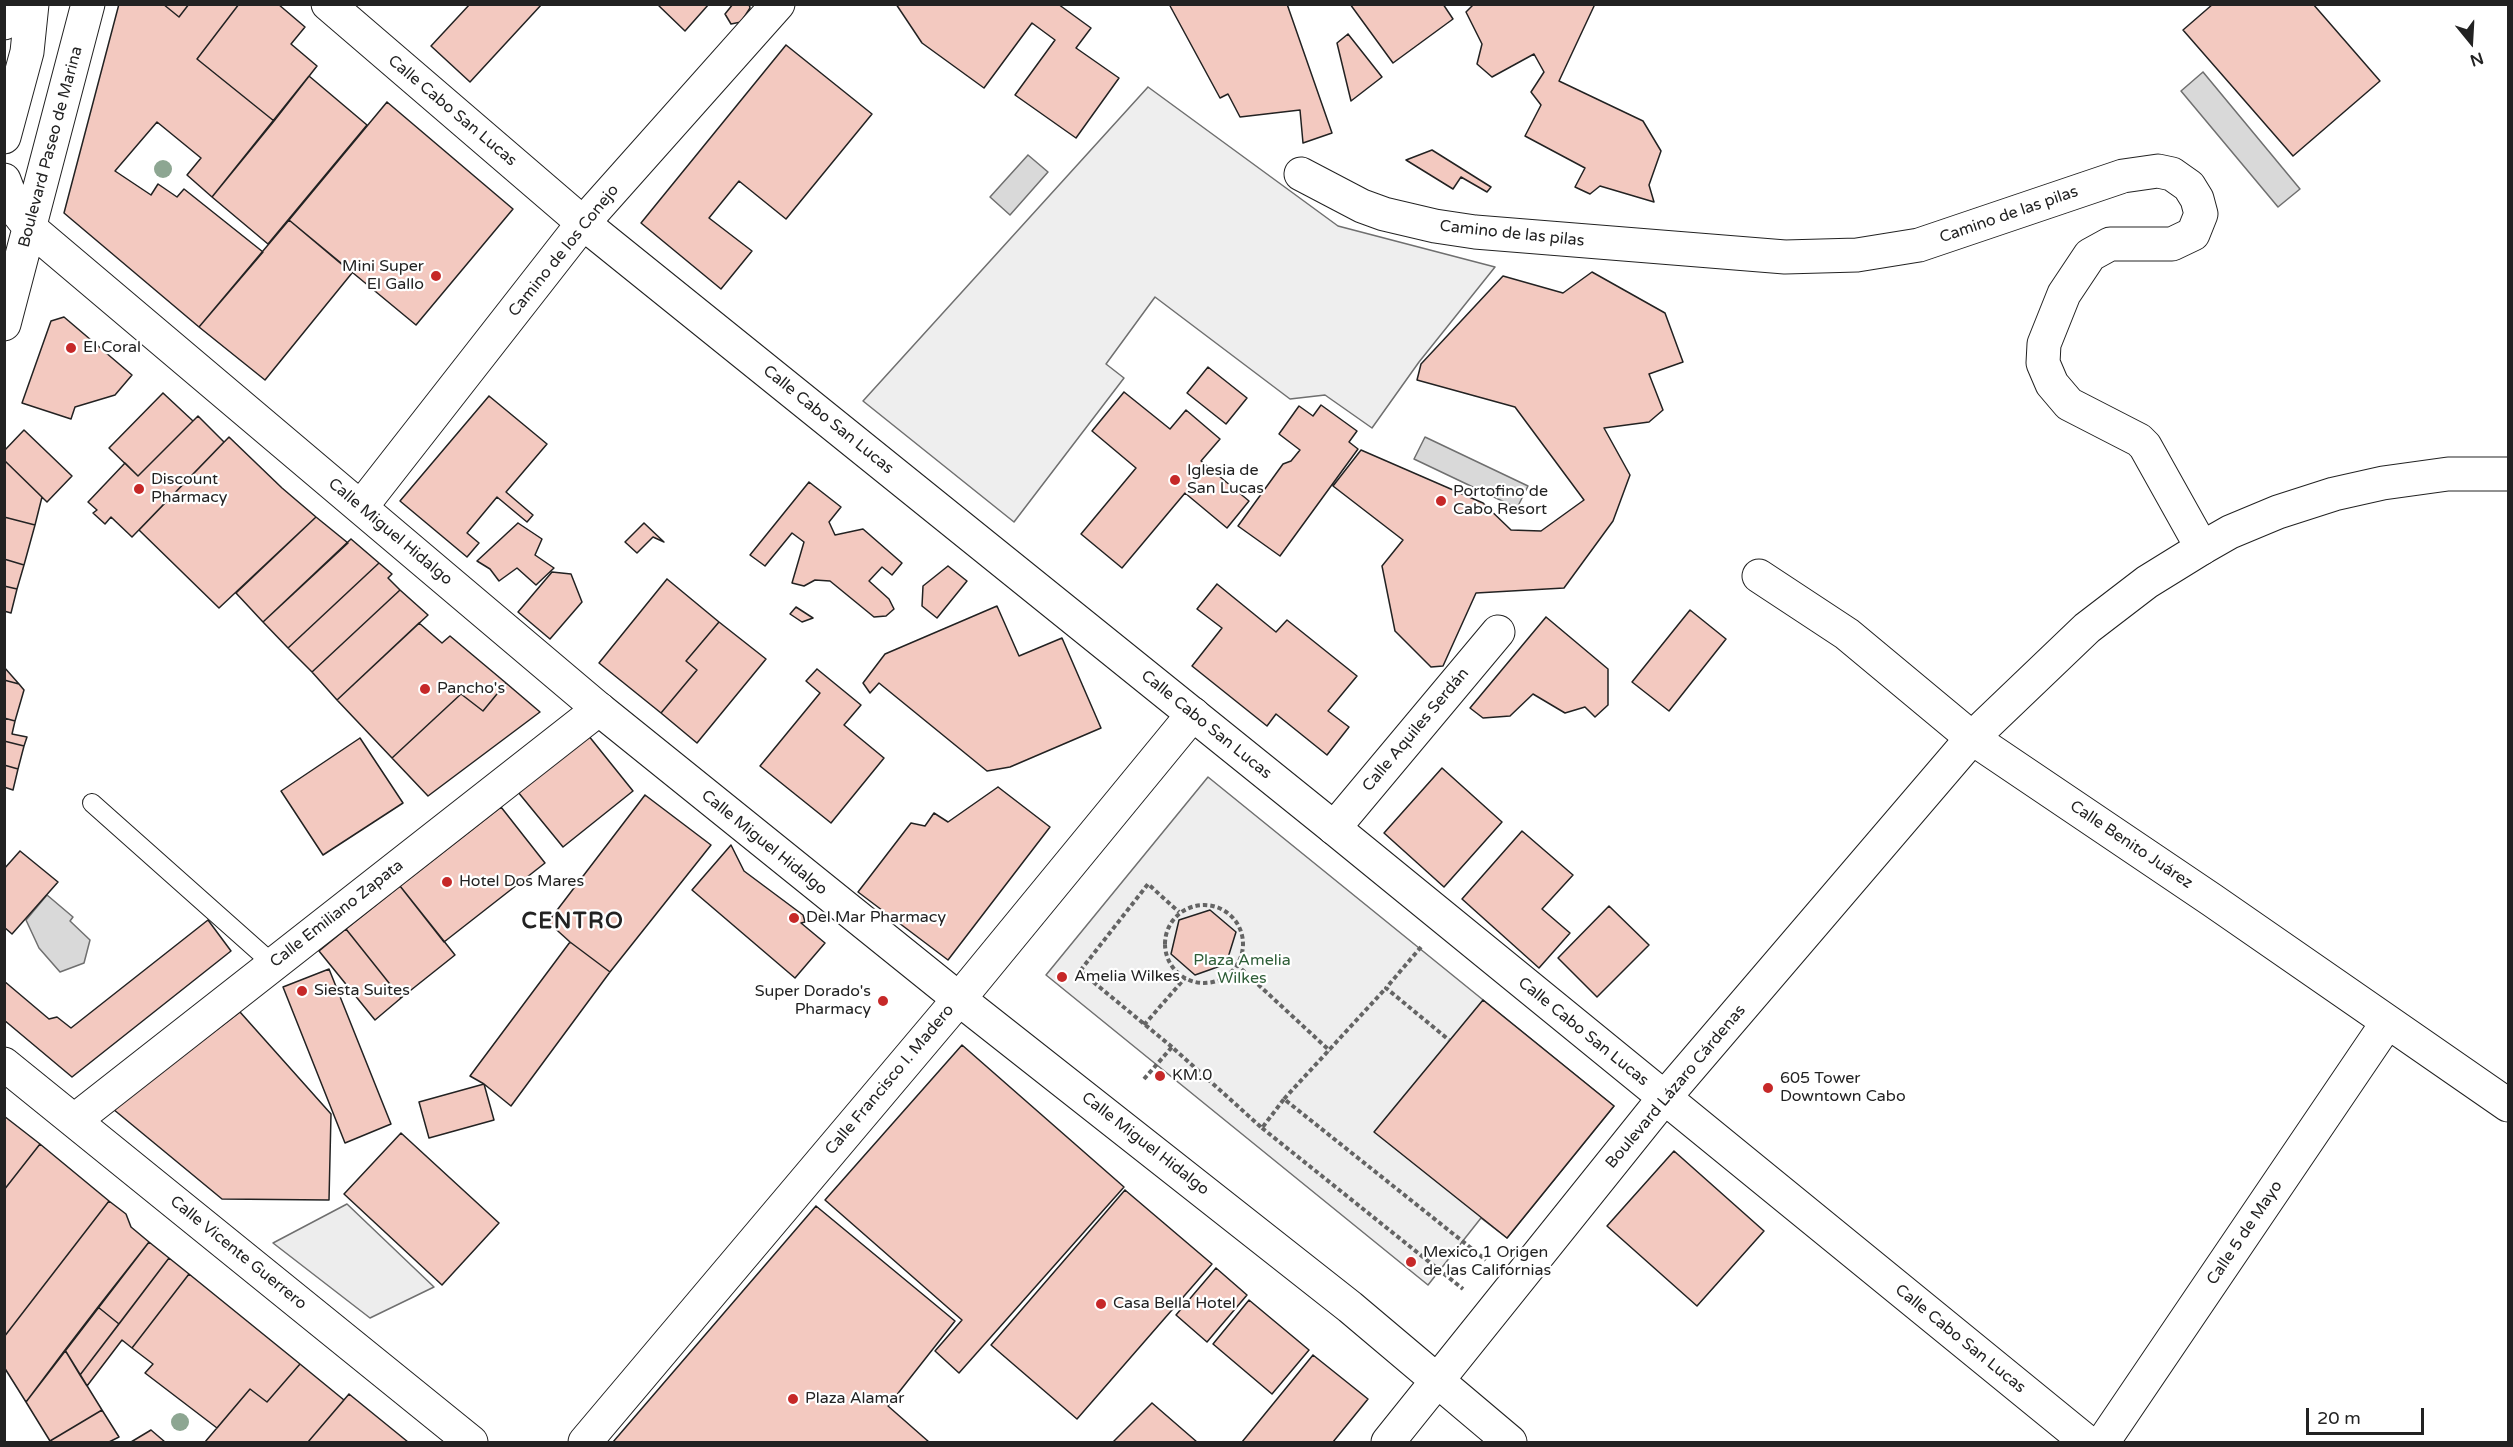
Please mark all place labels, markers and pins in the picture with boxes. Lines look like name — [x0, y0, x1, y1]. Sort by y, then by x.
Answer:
place label: Mini Super El Gallo — [342, 257, 424, 295]
marker: Mini Super El Gallo — [429, 269, 443, 283]
place label: El Coral — [83, 338, 141, 358]
marker: El Coral — [64, 341, 78, 355]
place label: Iglesia de San Lucas — [1187, 461, 1264, 499]
place label: Discount Pharmacy — [151, 470, 227, 508]
marker: Iglesia de San Lucas — [1168, 473, 1182, 487]
marker: Discount Pharmacy — [132, 482, 146, 496]
place label: Portofino de Cabo Resort — [1453, 482, 1548, 520]
marker: Portofino de Cabo Resort — [1434, 494, 1448, 508]
place label: Pancho's — [437, 679, 505, 699]
marker: Pancho's — [418, 682, 432, 696]
place label: Hotel Dos Mares — [459, 872, 584, 892]
marker: Hotel Dos Mares — [440, 875, 454, 889]
place label: Del Mar Pharmacy — [806, 908, 946, 928]
marker: Del Mar Pharmacy — [787, 911, 801, 925]
place label: Amelia Wilkes — [1074, 967, 1180, 987]
marker: Amelia Wilkes — [1055, 970, 1069, 984]
place label: Siesta Suites — [314, 981, 410, 1001]
place label: Super Dorado's Pharmacy — [755, 982, 871, 1020]
marker: Siesta Suites — [295, 984, 309, 998]
marker: Super Dorado's Pharmacy — [876, 994, 890, 1008]
place label: KM.0 — [1172, 1066, 1212, 1086]
marker: KM.0 — [1153, 1069, 1167, 1083]
place label: 605 Tower Downtown Cabo — [1780, 1069, 1906, 1107]
marker: 605 Tower Downtown Cabo — [1761, 1081, 1775, 1095]
place label: Mexico 1 Origen de las Californias — [1423, 1243, 1551, 1281]
marker: Mexico 1 Origen de las Californias — [1404, 1255, 1418, 1269]
place label: Casa Bella Hotel — [1113, 1294, 1236, 1314]
marker: Casa Bella Hotel — [1094, 1297, 1108, 1311]
place label: Plaza Alamar — [805, 1389, 904, 1409]
marker: Plaza Alamar — [786, 1392, 800, 1406]

